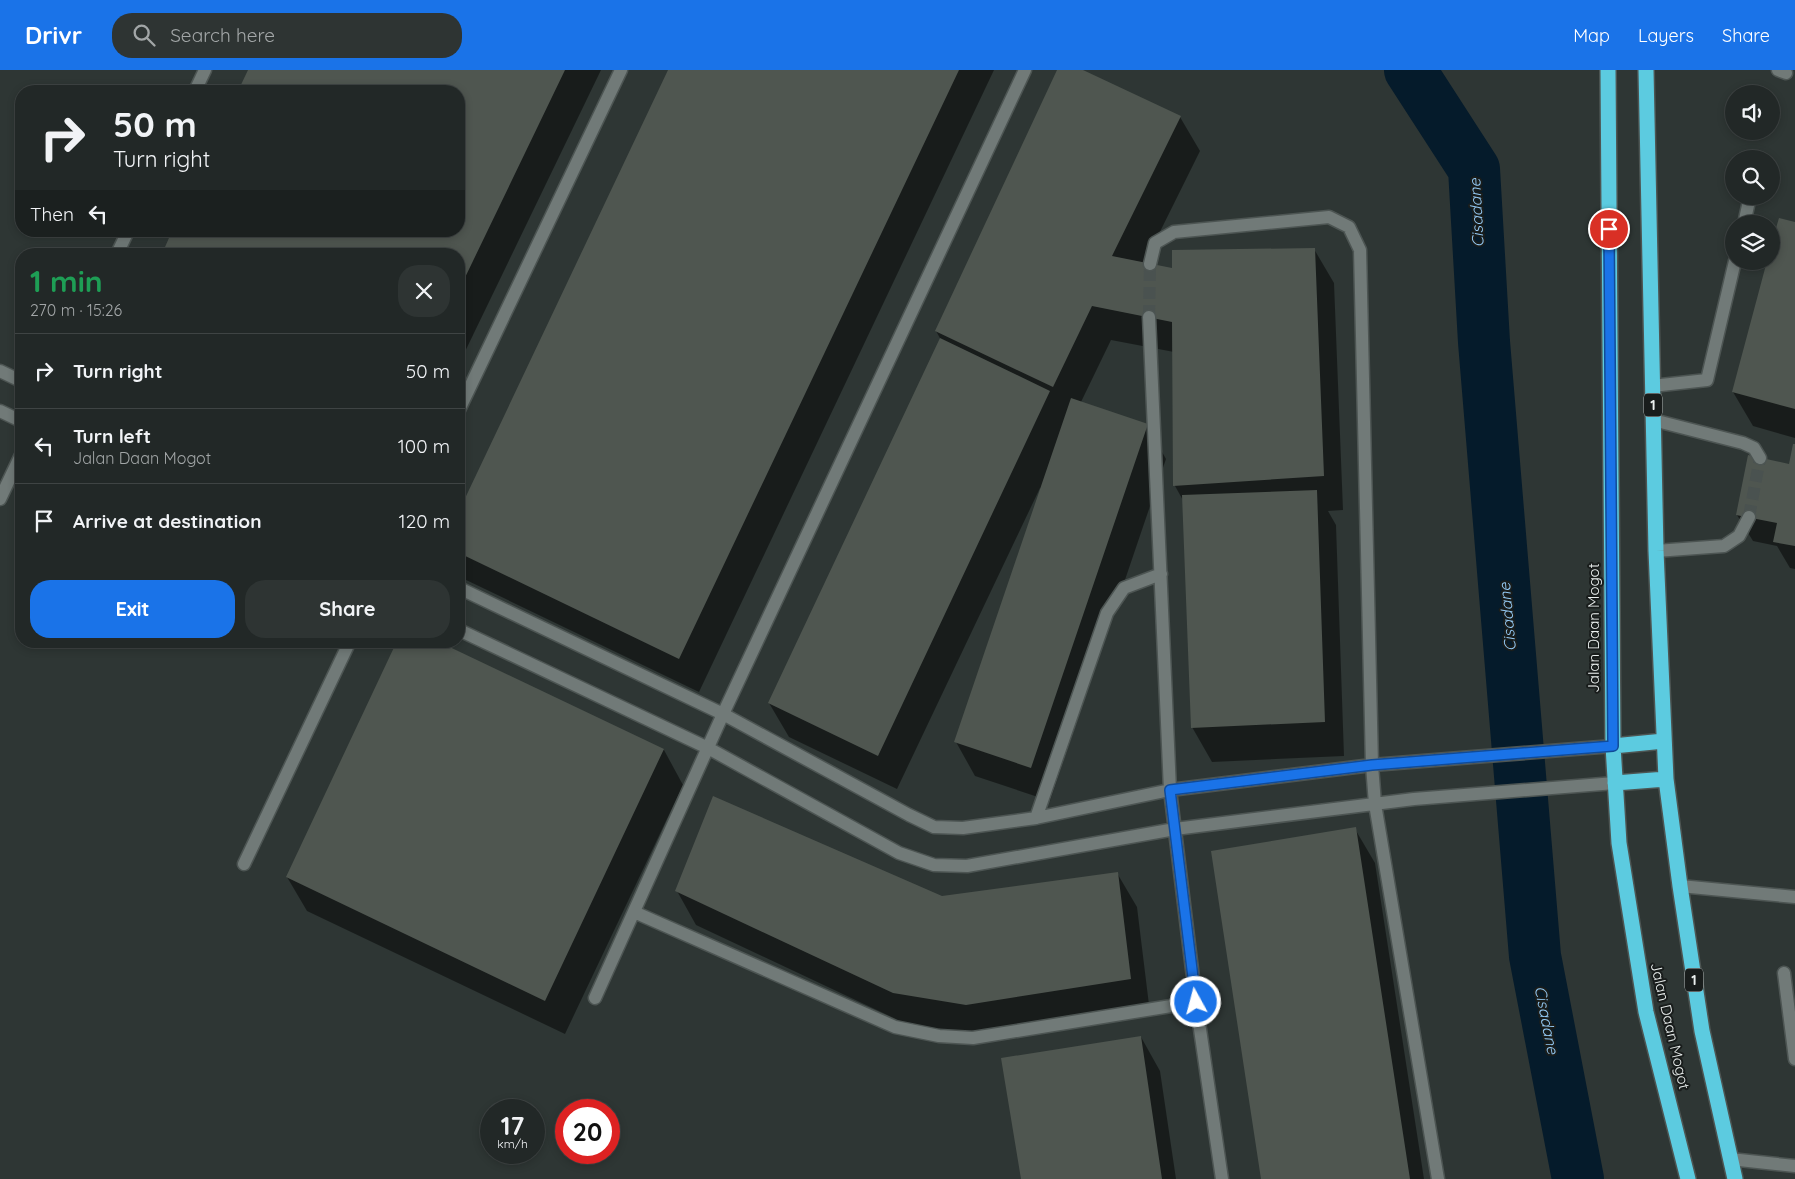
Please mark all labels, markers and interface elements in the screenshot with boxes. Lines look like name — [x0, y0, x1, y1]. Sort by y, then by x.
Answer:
search box — [112, 13, 462, 58]
text: Drivr — [25, 20, 82, 50]
icon: search — [130, 21, 158, 49]
text: Search here — [170, 23, 275, 47]
text: Map — [1573, 24, 1610, 47]
text: Layers — [1638, 24, 1694, 47]
text: Share — [1722, 24, 1770, 47]
map controls — [1725, 85, 1780, 270]
button: sound — [1725, 85, 1780, 140]
text: 50 m — [113, 102, 197, 146]
icon: right — [30, 105, 95, 170]
text: Turn right — [113, 145, 210, 173]
button: search — [1725, 150, 1780, 205]
water label: Cisadane — [1464, 177, 1488, 248]
icon: left — [84, 200, 112, 228]
text: Then — [30, 202, 74, 226]
pin — [1588, 208, 1630, 250]
icon: arrive — [1595, 215, 1623, 243]
button: layers — [1725, 215, 1780, 270]
text: 1 min — [30, 262, 103, 300]
button: close — [398, 265, 450, 317]
text: 270 m · 15:26 — [30, 300, 122, 320]
icon: right — [30, 357, 58, 385]
text: Turn right — [73, 359, 162, 383]
text: 50 m — [406, 359, 450, 383]
road number: 1 — [1644, 394, 1662, 416]
text: Turn left — [73, 424, 151, 448]
icon: left — [30, 432, 58, 460]
text: 100 m — [398, 434, 450, 458]
text: Jalan Daan Mogot — [73, 448, 211, 468]
icon: arrive — [30, 507, 58, 535]
text: Arrive at destination — [73, 509, 262, 533]
text: 120 m — [399, 509, 450, 533]
street label: Jalan Daan Mogot — [1584, 563, 1603, 693]
button: Exit — [30, 580, 235, 638]
button: Share — [245, 580, 450, 638]
water label: Cisadane — [1494, 581, 1520, 652]
street label: Jalan Daan Mogot — [1647, 961, 1694, 1091]
road number: 1 — [1685, 968, 1703, 992]
position arrow — [1169, 975, 1221, 1027]
water label: Cisadane — [1531, 984, 1564, 1057]
speed limit sign: 20 — [555, 1099, 620, 1164]
text: 17 — [501, 1110, 524, 1141]
text: km/h — [497, 1136, 528, 1151]

